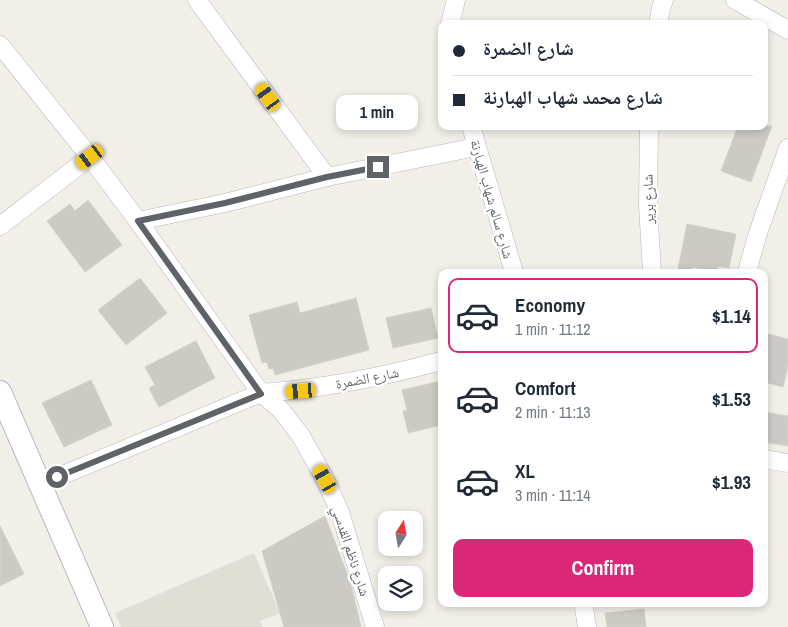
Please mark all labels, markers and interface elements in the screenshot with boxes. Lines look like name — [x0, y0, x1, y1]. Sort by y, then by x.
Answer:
text: شارع الضمرة — [483, 35, 574, 61]
car — [253, 80, 282, 114]
text: شارع محمد شهاب الهبارنة — [483, 84, 663, 110]
callout: 1 min — [337, 94, 419, 130]
text: 1 min — [360, 101, 394, 123]
street label: شارع سالم شهاب الهبارنة — [465, 137, 518, 261]
car — [73, 142, 106, 172]
route end — [367, 156, 389, 178]
street label: شارع برير — [639, 174, 658, 225]
text: Economy — [515, 292, 585, 318]
icon: car — [455, 293, 500, 338]
text: $1.14 — [712, 303, 751, 329]
text: 1 min · 11:12 — [515, 318, 591, 340]
street label: شارع الضمرة — [334, 363, 400, 394]
text: Comfort — [515, 375, 576, 401]
icon: car — [455, 376, 500, 421]
car — [285, 382, 316, 400]
text: $1.53 — [712, 386, 751, 412]
text: 2 min · 11:13 — [515, 401, 591, 423]
text: XL — [515, 458, 535, 484]
icon: car — [455, 459, 500, 504]
car — [311, 462, 338, 496]
route start — [46, 466, 68, 488]
text: $1.93 — [712, 469, 751, 495]
text: 3 min · 11:14 — [515, 484, 591, 506]
street label: شارع ناظم القدسي — [325, 503, 374, 599]
north arrow — [378, 511, 422, 556]
map controls — [378, 511, 423, 611]
button: Confirm — [453, 539, 753, 597]
button: layers — [378, 566, 423, 611]

